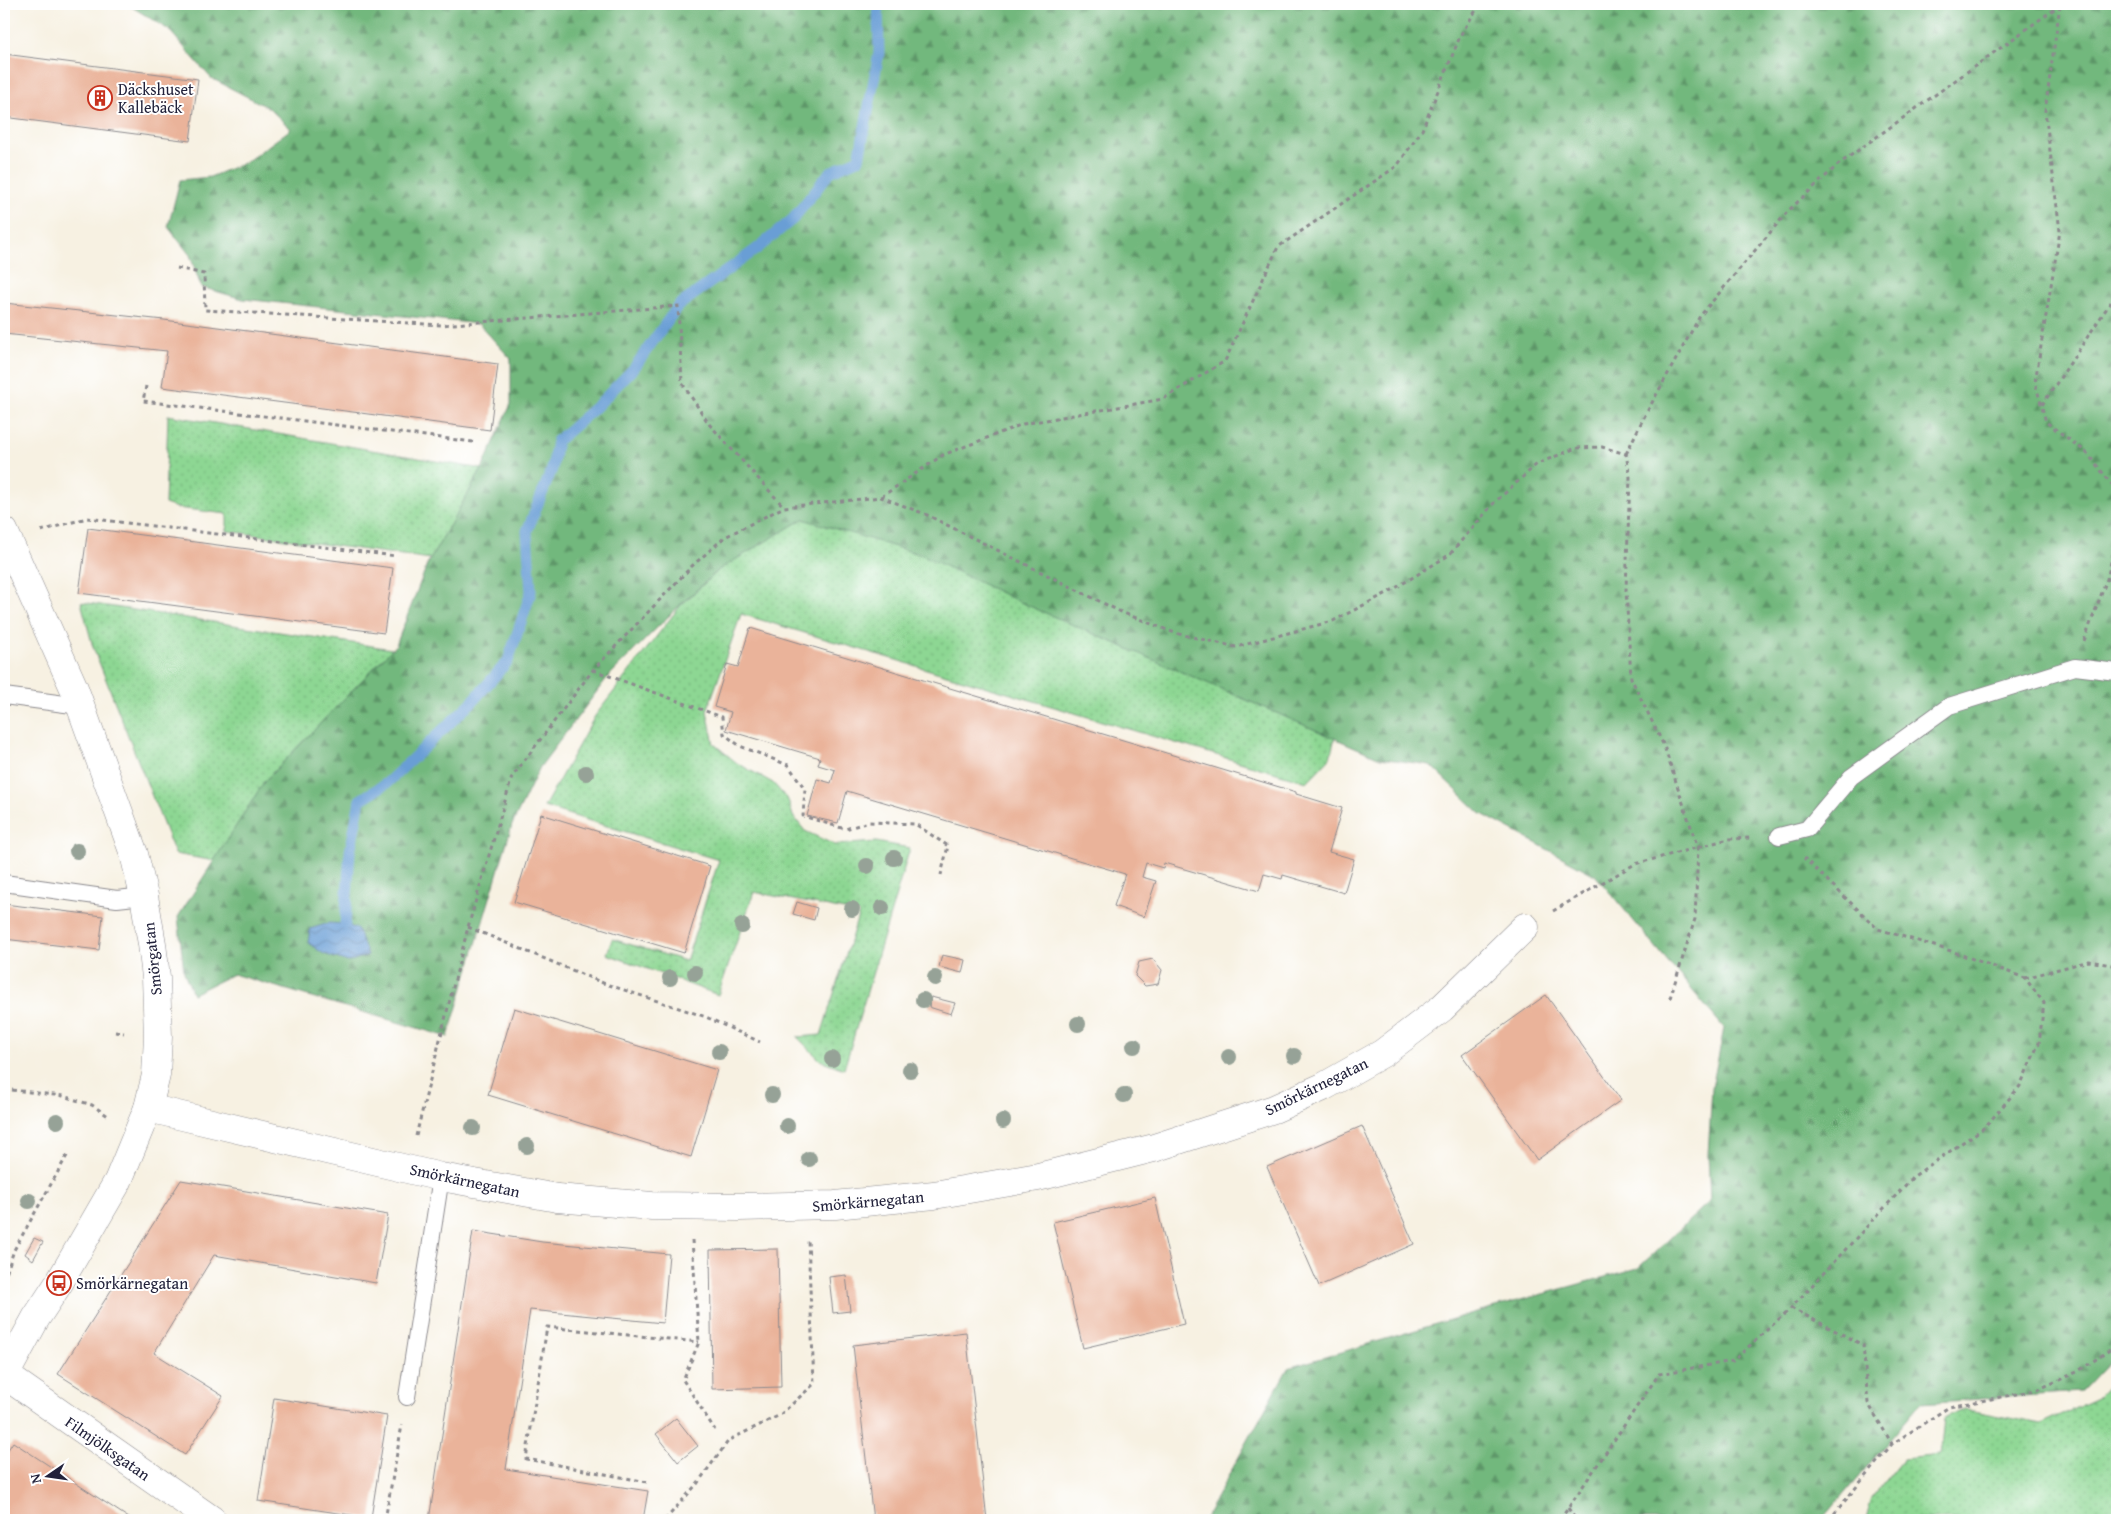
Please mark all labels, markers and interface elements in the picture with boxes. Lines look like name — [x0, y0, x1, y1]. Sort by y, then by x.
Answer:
place label: Däckshuset Kallebäck — [118, 77, 194, 119]
building icon: Däckshuset Kallebäck — [87, 85, 113, 111]
street label: Smörgatan — [136, 921, 168, 997]
street label: Smörkärnegatan — [1260, 1051, 1372, 1121]
street label: Smörkärnegatan — [408, 1157, 522, 1203]
street label: Smörkärnegatan — [811, 1184, 925, 1218]
bus stop icon: Smörkärnegatan — [46, 1270, 72, 1296]
place label: Smörkärnegatan — [76, 1271, 188, 1295]
street label: Filmjölksgatan — [61, 1410, 155, 1486]
north arrow — [22, 1452, 72, 1502]
text: N — [24, 1471, 46, 1486]

